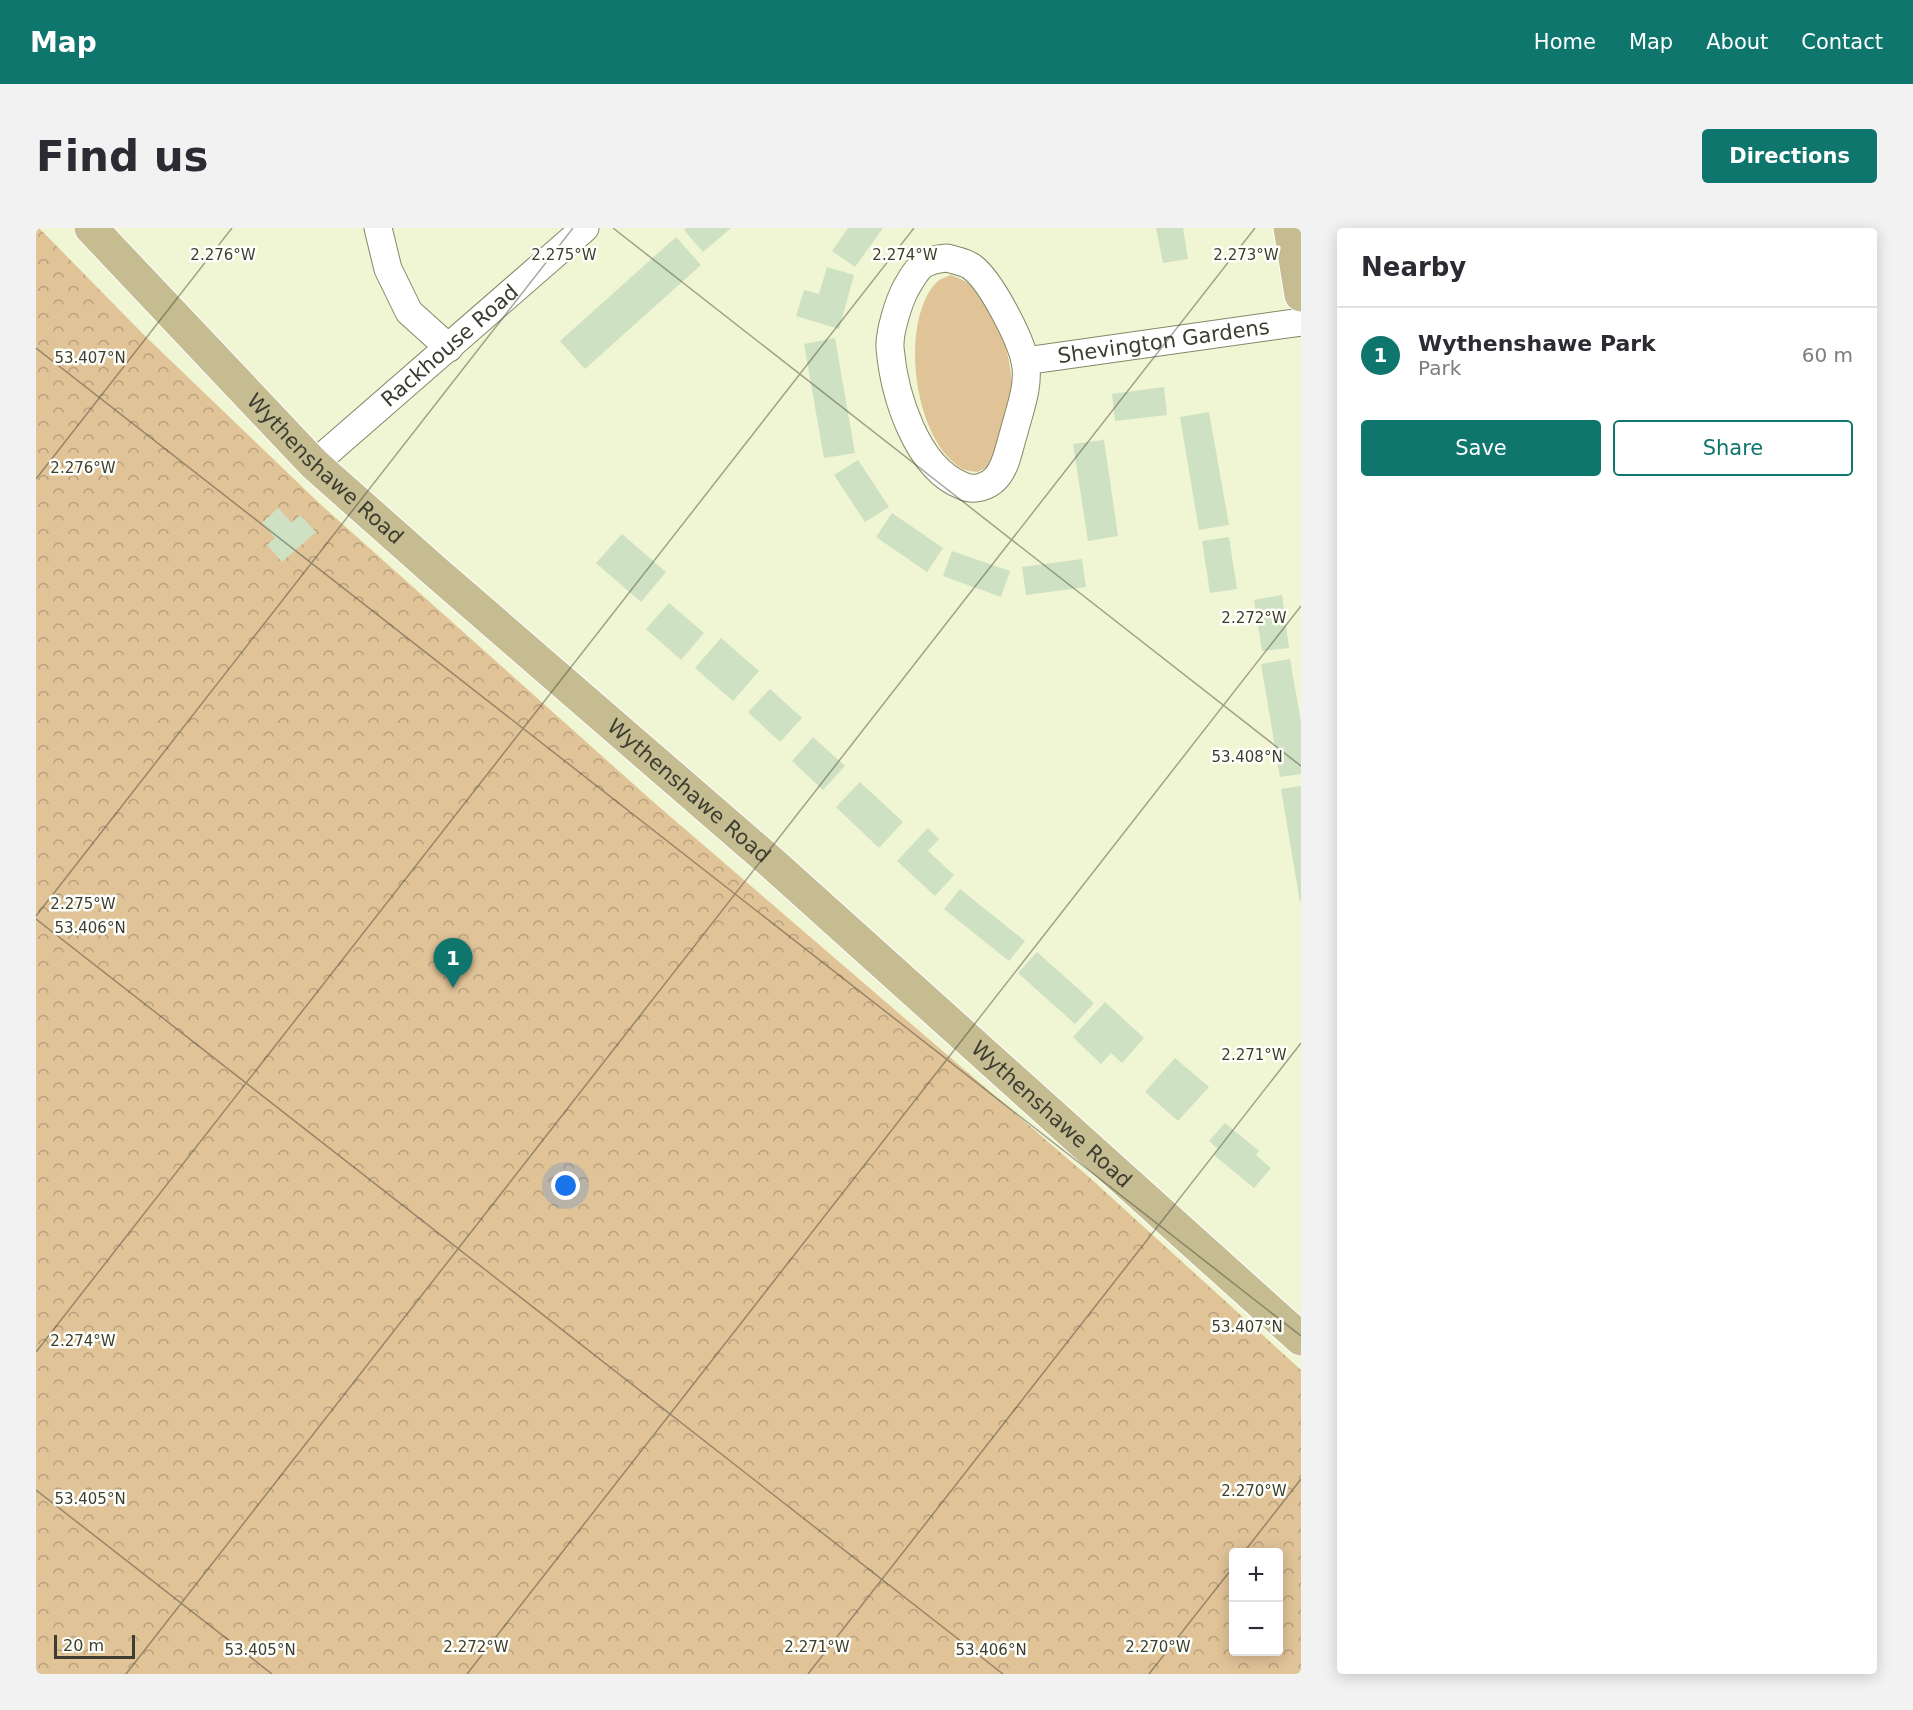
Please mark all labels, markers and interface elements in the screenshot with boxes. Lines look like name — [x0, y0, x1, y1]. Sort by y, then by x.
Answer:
text: Map — [30, 26, 97, 59]
text: Home — [1534, 30, 1596, 54]
text: Map — [1629, 30, 1673, 54]
text: About — [1706, 30, 1768, 54]
text: Contact — [1801, 30, 1883, 54]
button: Directions — [1702, 129, 1877, 183]
text: Find us — [36, 132, 209, 181]
text: 2.276°W — [190, 246, 256, 264]
text: 2.275°W — [531, 246, 597, 264]
text: 2.274°W — [872, 246, 938, 264]
text: 2.273°W — [1213, 246, 1279, 264]
text: Nearby — [1361, 252, 1466, 282]
street label: Rackhouse Road — [376, 280, 523, 412]
street label: Shevington Gardens — [1056, 315, 1271, 368]
text: Wythenshawe Park — [1418, 331, 1656, 356]
text: 1 — [1374, 343, 1387, 367]
text: 60 m — [1802, 343, 1853, 367]
text: 53.407°N — [54, 349, 126, 367]
text: Park — [1418, 356, 1461, 380]
street label: Wythenshawe Road — [242, 389, 408, 549]
button: Save — [1361, 420, 1601, 476]
button: Share — [1613, 420, 1853, 476]
text: 2.276°W — [50, 459, 116, 477]
text: 2.272°W — [1221, 609, 1287, 627]
street label: Wythenshawe Road — [603, 714, 775, 868]
text: 53.408°N — [1211, 748, 1283, 766]
text: 2.275°W — [50, 895, 116, 913]
text: 53.406°N — [54, 919, 126, 937]
pin: 1 — [434, 938, 472, 988]
street label: Wythenshawe Road — [966, 1036, 1136, 1193]
text: 2.271°W — [1221, 1046, 1287, 1064]
your location — [551, 1171, 580, 1200]
text: 53.407°N — [1211, 1318, 1283, 1336]
text: 2.274°W — [50, 1332, 116, 1350]
text: 2.270°W — [1221, 1482, 1287, 1500]
text: 53.405°N — [54, 1490, 126, 1508]
map controls — [1229, 1548, 1283, 1656]
button: + — [1229, 1548, 1283, 1602]
button: − — [1229, 1602, 1283, 1656]
scale bar — [54, 1632, 135, 1660]
text: 20 m — [63, 1636, 104, 1655]
text: 2.272°W — [443, 1638, 509, 1656]
text: 2.271°W — [784, 1638, 850, 1656]
text: 2.270°W — [1125, 1638, 1191, 1656]
text: 53.405°N — [224, 1641, 296, 1659]
text: 53.406°N — [955, 1641, 1027, 1659]

